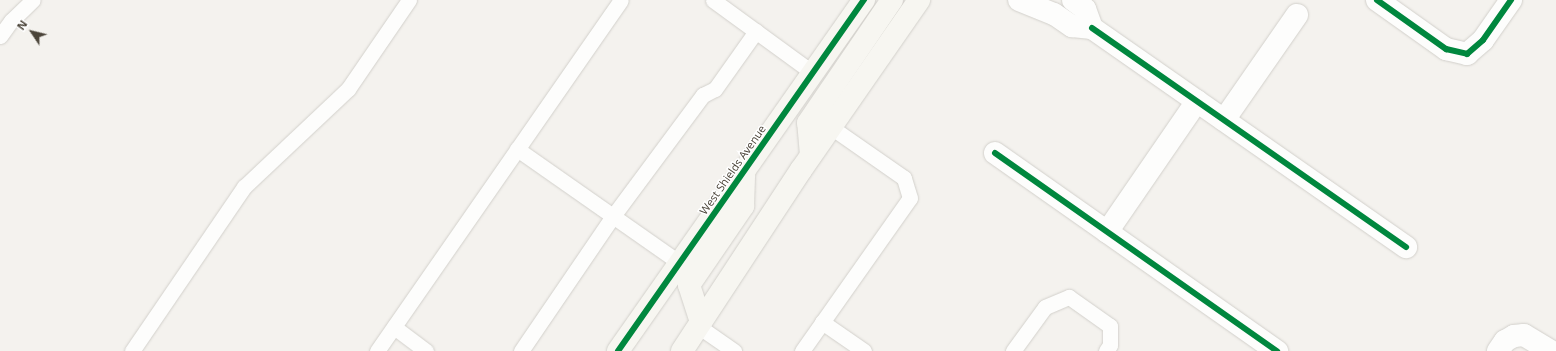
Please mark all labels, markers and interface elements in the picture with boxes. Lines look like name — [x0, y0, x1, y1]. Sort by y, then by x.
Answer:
north arrow — [12, 12, 52, 52]
text: N — [13, 17, 30, 33]
street label: West Shields Avenue — [697, 123, 769, 217]

